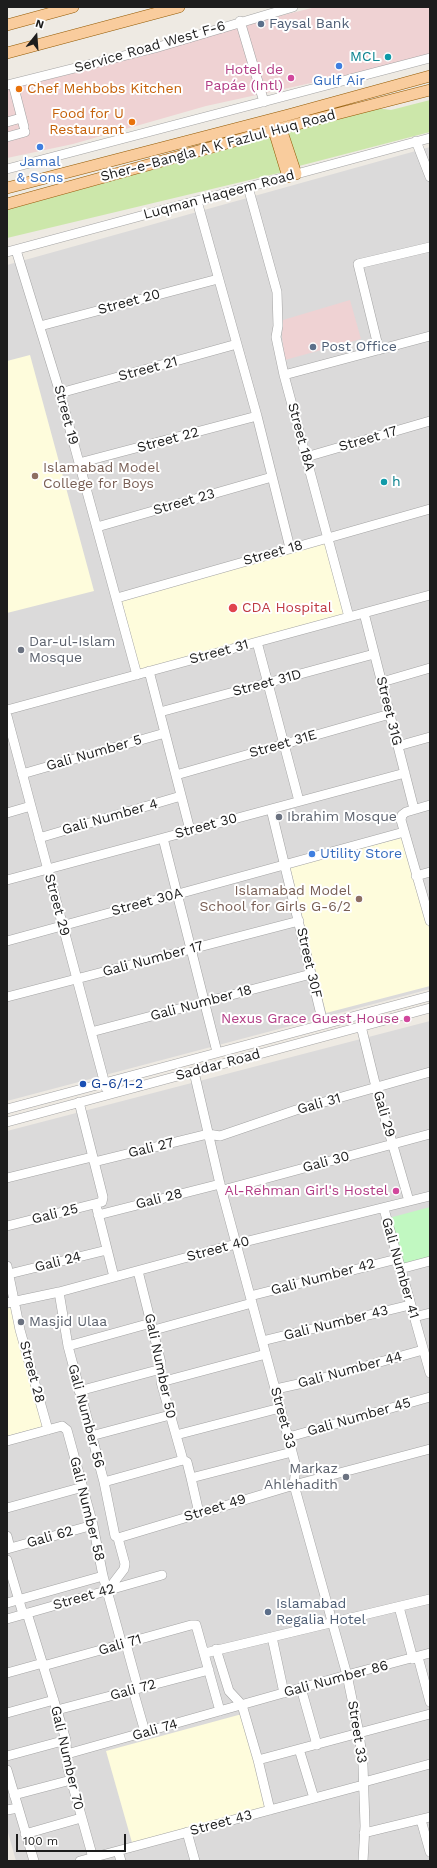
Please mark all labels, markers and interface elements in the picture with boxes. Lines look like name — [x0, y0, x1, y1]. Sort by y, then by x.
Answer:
north arrow — [16, 16, 56, 56]
place label: Faysal Bank — [269, 16, 349, 32]
text: N — [34, 17, 45, 31]
street label: Service Road West F-6 — [73, 17, 227, 77]
marker: Faysal Bank — [256, 19, 266, 29]
place label: MCL — [350, 49, 380, 65]
marker: MCL — [383, 52, 393, 62]
marker: Gulf Air — [334, 61, 344, 71]
place label: Hotel de Papáe (Intl) — [205, 62, 283, 94]
marker: Hotel de Papáe (Intl) — [286, 73, 296, 83]
place label: Gulf Air — [313, 73, 365, 89]
place label: Chef Mehbobs Kitchen — [27, 81, 182, 97]
marker: Chef Mehbobs Kitchen — [14, 84, 24, 94]
place label: Food for U Restaurant — [49, 106, 124, 138]
street label: Sher-e-Bangla A K Fazlul Huq Road — [99, 106, 337, 186]
marker: Food for U Restaurant — [127, 117, 137, 127]
marker: Jamal & Sons — [35, 142, 45, 152]
place label: Jamal & Sons — [17, 154, 63, 186]
street label: Luqman Haqeem Road — [142, 167, 296, 223]
street label: Street 20 — [96, 286, 162, 318]
place label: Post Office — [321, 339, 397, 355]
marker: Post Office — [308, 342, 318, 352]
street label: Street 21 — [117, 353, 179, 385]
street label: Street 19 — [50, 383, 82, 447]
street label: Street 18A — [284, 401, 318, 473]
street label: Street 17 — [337, 423, 399, 455]
street label: Street 22 — [135, 424, 201, 456]
place label: Islamabad Model College for Boys — [43, 460, 160, 492]
marker: Islamabad Model College for Boys — [30, 471, 40, 481]
place label: h — [392, 474, 401, 490]
marker: h — [379, 477, 389, 487]
street label: Street 23 — [151, 485, 217, 519]
street label: Street 18 — [241, 537, 305, 569]
place label: CDA Hospital — [242, 600, 332, 616]
marker: CDA Hospital — [227, 602, 239, 614]
place label: Dar-ul-Islam Mosque — [29, 634, 115, 666]
street label: Street 31 — [188, 636, 250, 668]
marker: Dar-ul-Islam Mosque — [16, 645, 26, 655]
street label: Street 31D — [231, 666, 303, 700]
street label: Street 31G — [372, 675, 406, 747]
street label: Street 31E — [247, 726, 319, 762]
street label: Gali Number 5 — [44, 731, 144, 775]
street label: Gali Number 4 — [60, 795, 160, 839]
place label: Ibrahim Mosque — [287, 809, 397, 825]
street label: Street 30 — [173, 810, 239, 842]
marker: Ibrahim Mosque — [274, 812, 284, 822]
place label: Utility Store — [320, 846, 402, 862]
marker: Utility Store — [307, 849, 317, 859]
street label: Street 29 — [41, 872, 73, 938]
place label: Islamabad Model School for Girls G-6/2 — [199, 883, 351, 916]
street label: Street 30A — [110, 884, 184, 920]
marker: Islamabad Model School for Girls G-6/2 — [354, 894, 364, 904]
street label: Street 30F — [293, 926, 325, 1000]
street label: Gali Number 17 — [101, 937, 205, 981]
street label: Gali Number 18 — [148, 981, 254, 1025]
place label: Nexus Grace Guest House — [221, 1011, 399, 1027]
marker: Nexus Grace Guest House — [402, 1014, 412, 1024]
street label: Saddar Road — [174, 1046, 262, 1084]
place label: G-6/1-2 — [91, 1076, 143, 1092]
marker: G-6/1-2 — [78, 1079, 88, 1089]
street label: Gali 29 — [369, 1089, 399, 1139]
street label: Gali 31 — [295, 1090, 343, 1118]
street label: Gali 27 — [126, 1134, 176, 1162]
street label: Gali 30 — [301, 1148, 351, 1176]
place label: Al-Rehman Girl's Hostel — [224, 1183, 388, 1199]
street label: Gali 28 — [134, 1185, 184, 1213]
marker: Al-Rehman Girl's Hostel — [391, 1186, 401, 1196]
street label: Gali 25 — [30, 1200, 80, 1228]
street label: Gali Number 41 — [378, 1216, 422, 1320]
street label: Street 40 — [185, 1233, 251, 1265]
street label: Gali 24 — [33, 1248, 83, 1276]
street label: Gali Number 42 — [269, 1255, 377, 1299]
street label: Gali Number 43 — [282, 1302, 390, 1344]
street label: Gali Number 50 — [141, 1312, 179, 1420]
place label: Masjid Ulaa — [29, 1314, 107, 1330]
marker: Masjid Ulaa — [16, 1317, 26, 1327]
street label: Street 28 — [16, 1339, 48, 1405]
street label: Gali Number 44 — [296, 1348, 404, 1392]
street label: Gali Number 56 — [64, 1362, 108, 1470]
street label: Street 33 — [267, 1385, 299, 1451]
street label: Gali Number 45 — [305, 1394, 413, 1440]
street label: Gali Number 58 — [66, 1455, 108, 1563]
place label: Markaz Ahlehadith — [264, 1461, 338, 1494]
marker: Markaz Ahlehadith — [341, 1472, 351, 1482]
street label: Street 49 — [182, 1491, 248, 1525]
street label: Gali 62 — [25, 1522, 75, 1552]
street label: Street 42 — [51, 1580, 117, 1614]
place label: Islamabad Regalia Hotel — [276, 1596, 366, 1628]
marker: Islamabad Regalia Hotel — [263, 1607, 273, 1617]
street label: Gali 71 — [96, 1631, 144, 1659]
street label: Gali Number 86 — [282, 1657, 390, 1701]
street label: Gali 72 — [108, 1676, 158, 1704]
street label: Street 33 — [344, 1699, 370, 1765]
street label: Gali Number 70 — [47, 1704, 87, 1812]
street label: Gali 74 — [130, 1716, 180, 1744]
street label: Street 43 — [188, 1807, 254, 1839]
scale bar — [18, 1826, 128, 1852]
text: 100 m — [23, 1834, 58, 1848]

